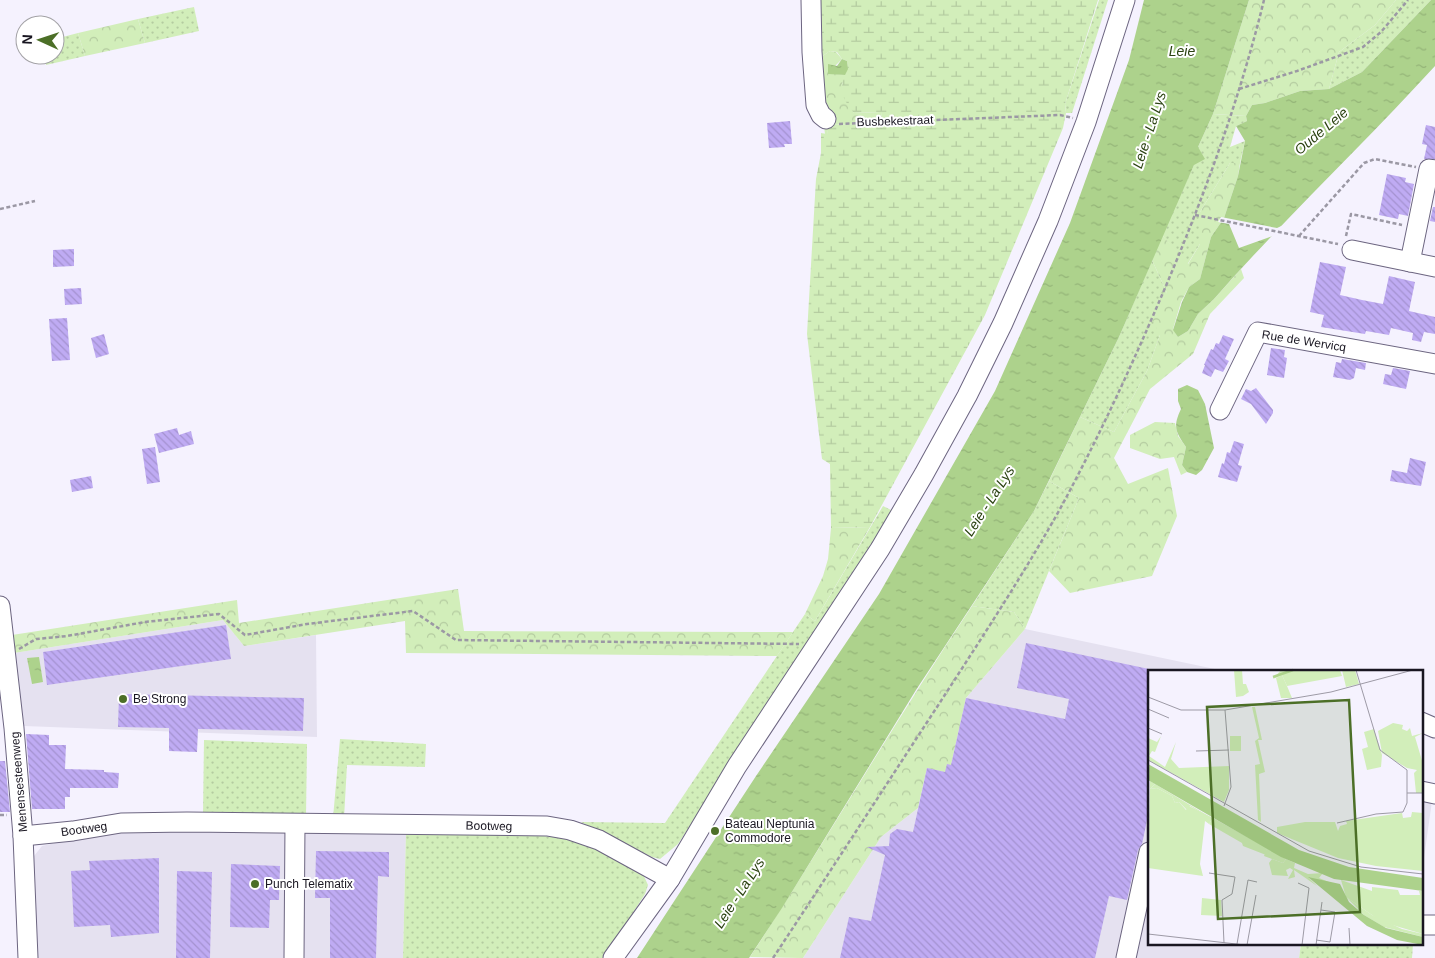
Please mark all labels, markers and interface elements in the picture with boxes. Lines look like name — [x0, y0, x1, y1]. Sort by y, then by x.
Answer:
north arrow — [15, 15, 65, 65]
text: N — [19, 34, 35, 45]
water label: Leie — [1169, 43, 1195, 59]
water label: Leie - La Lys — [1129, 90, 1169, 170]
water label: Oude Leie — [1291, 104, 1351, 158]
street label: Busbekestraat — [856, 113, 934, 129]
street label: Rue de Wervicq — [1261, 327, 1347, 355]
water label: Leie - La Lys — [961, 463, 1017, 539]
inset map — [1148, 670, 1422, 946]
place label: Be Strong — [133, 692, 186, 706]
marker: Be Strong — [117, 693, 129, 705]
street label: Menensesteenweg — [8, 731, 30, 833]
place label: Bateau Neptunia Commodore — [725, 817, 815, 845]
street label: Bootweg — [60, 819, 108, 839]
street label: Bootweg — [466, 819, 512, 833]
marker: Bateau Neptunia Commodore — [709, 825, 721, 837]
water label: Leie - La Lys — [711, 855, 767, 931]
place label: Punch Telematix — [265, 877, 353, 891]
marker: Punch Telematix — [249, 878, 261, 890]

